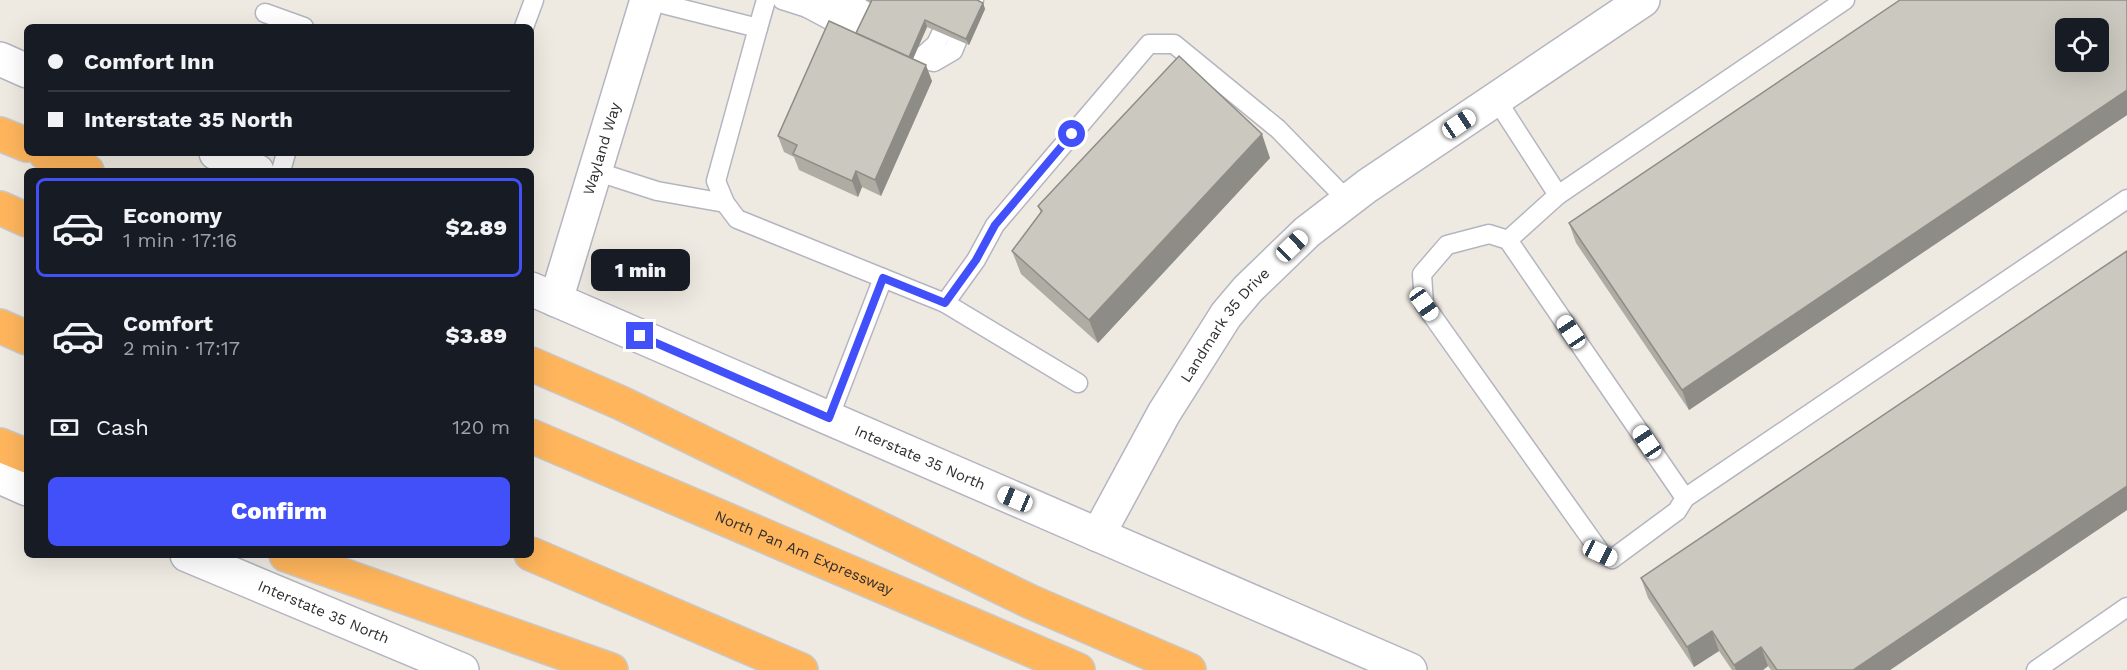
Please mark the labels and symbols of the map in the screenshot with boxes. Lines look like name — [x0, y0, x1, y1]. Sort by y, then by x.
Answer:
street label: Wayland Way — [579, 100, 624, 197]
car — [1439, 106, 1479, 142]
route start — [1058, 120, 1085, 147]
car — [1273, 227, 1311, 265]
callout: 1 min — [590, 249, 690, 291]
street label: Landmark 35 Drive — [1177, 264, 1273, 386]
car — [1406, 284, 1442, 324]
car — [1553, 312, 1589, 352]
route end — [626, 322, 653, 349]
street label: Interstate 35 North — [852, 421, 988, 494]
car — [1629, 422, 1665, 462]
car — [995, 484, 1035, 514]
street label: North Pan Am Expressway — [712, 507, 896, 599]
car — [1580, 537, 1620, 569]
street label: Interstate 35 North — [255, 577, 392, 648]

